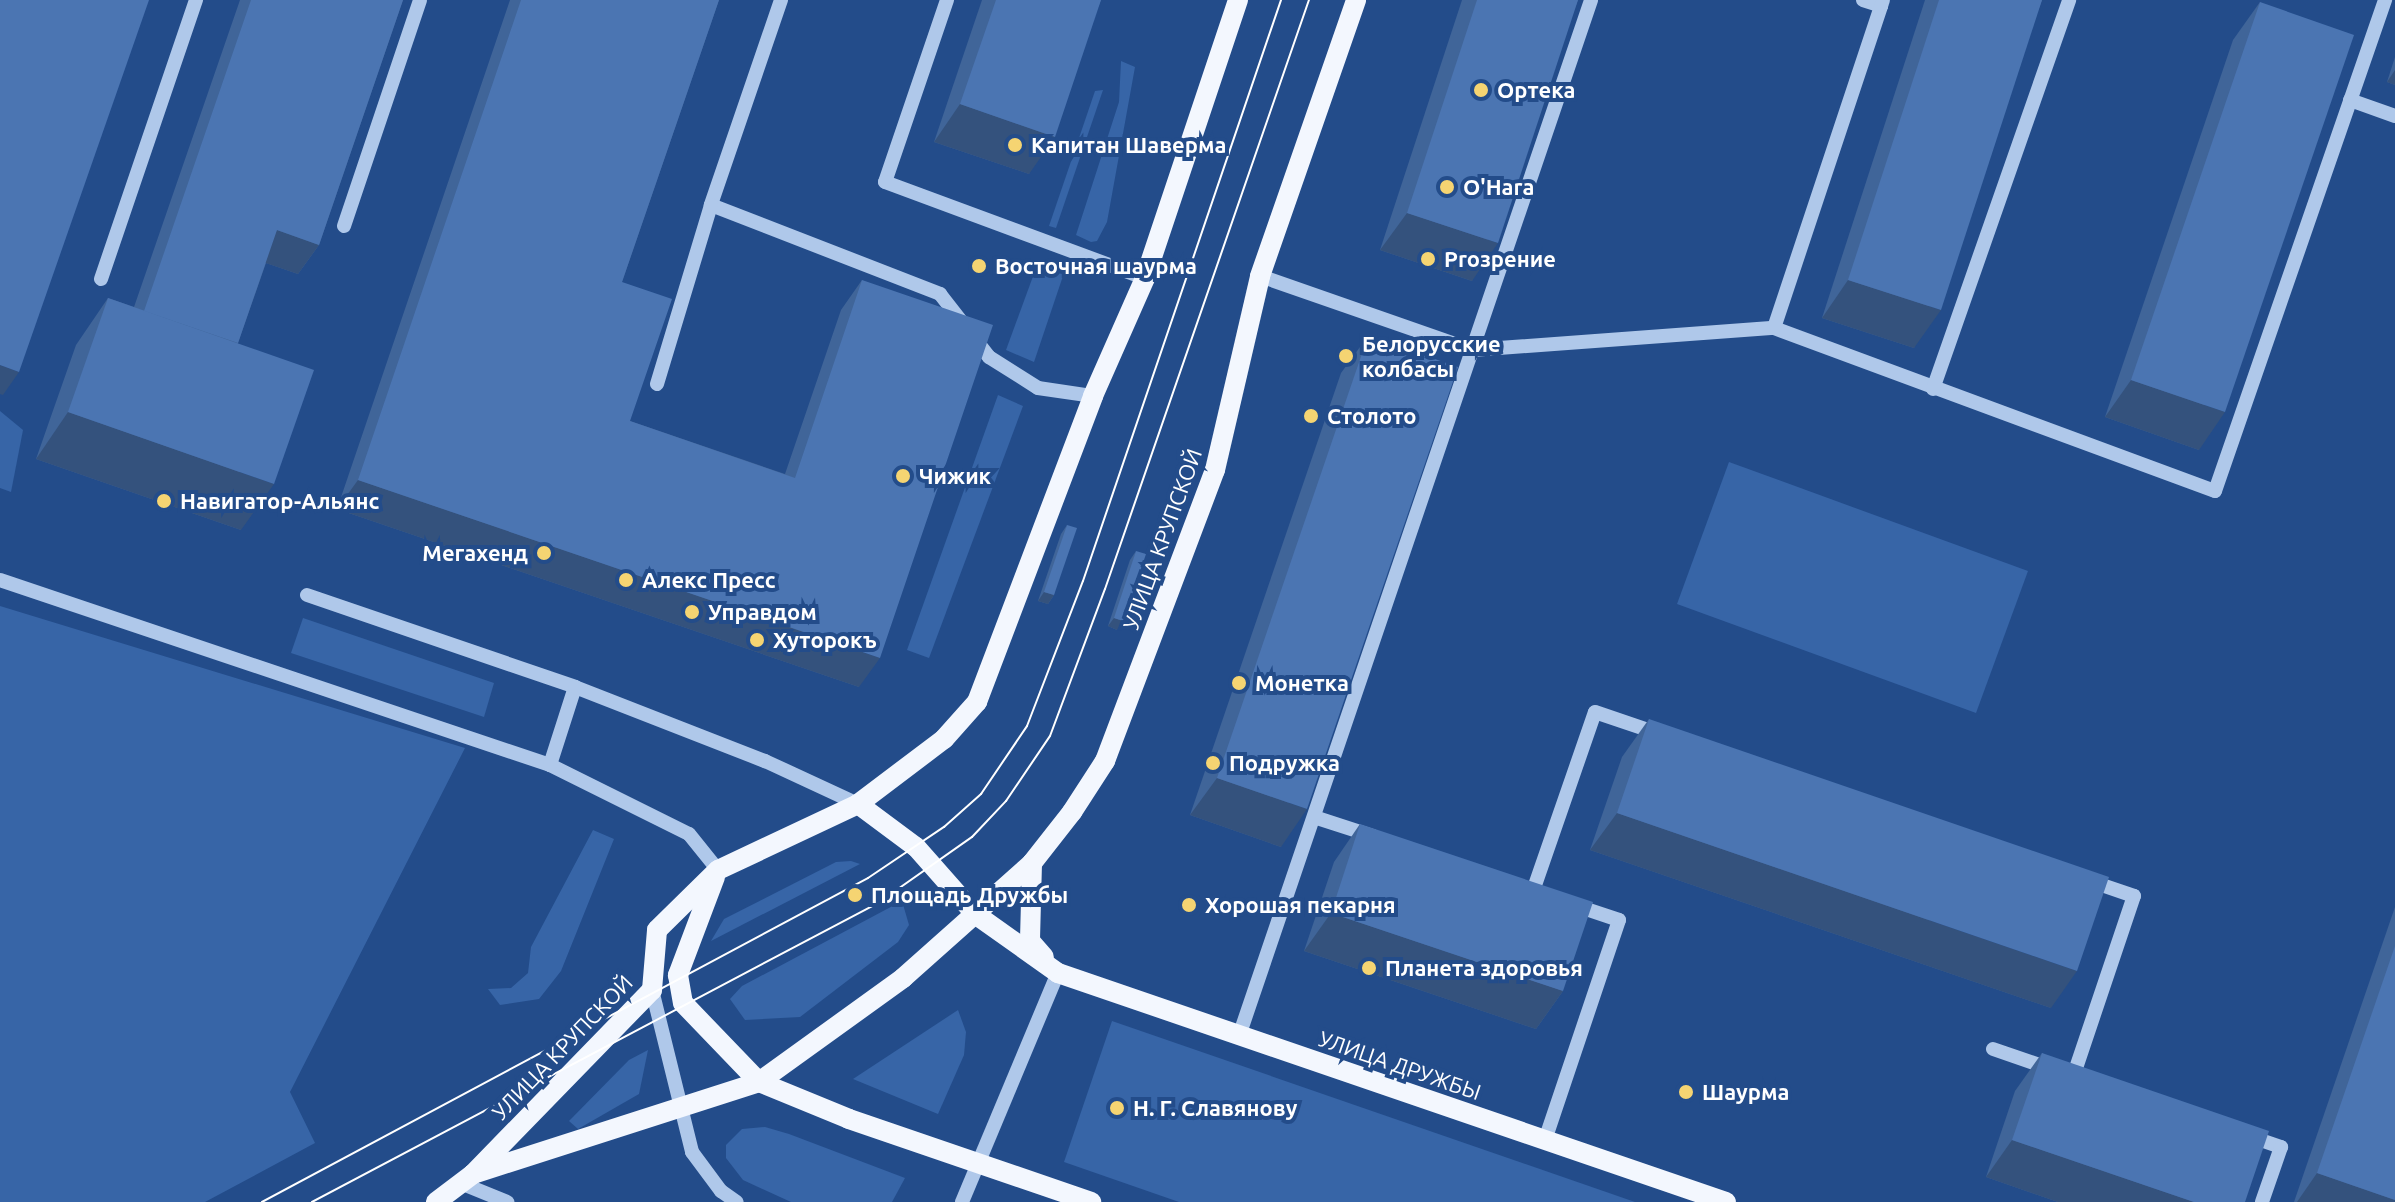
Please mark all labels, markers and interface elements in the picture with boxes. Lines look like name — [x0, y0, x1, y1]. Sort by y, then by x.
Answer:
place label: Ортека — [1497, 77, 1576, 103]
marker: Ортека — [1472, 81, 1490, 99]
place label: Капитан Шаверма — [1031, 132, 1226, 158]
marker: Капитан Шаверма — [1006, 136, 1024, 154]
place label: O'Hara — [1463, 174, 1534, 200]
marker: O'Hara — [1438, 178, 1456, 196]
place label: Proзрение — [1444, 246, 1556, 272]
marker: Proзрение — [1419, 250, 1437, 268]
place label: Восточная шаурма — [995, 253, 1197, 279]
marker: Восточная шаурма — [970, 257, 988, 275]
place label: Белорусские колбасы — [1362, 330, 1501, 382]
marker: Белорусские колбасы — [1337, 347, 1355, 365]
place label: Столото — [1327, 403, 1416, 429]
marker: Столото — [1302, 407, 1320, 425]
street label: УЛИЦА КРУПСКОЙ — [1117, 445, 1207, 633]
place label: Чижик — [919, 463, 991, 489]
marker: Чижик — [894, 467, 912, 485]
place label: Навигатор-Альянс — [180, 488, 379, 514]
marker: Навигатор-Альянс — [155, 492, 173, 510]
place label: Мегахенд — [422, 540, 528, 566]
marker: Мегахенд — [535, 544, 553, 562]
place label: Алекс Пресс — [642, 567, 776, 593]
marker: Алекс Пресс — [617, 571, 635, 589]
place label: Управдом — [708, 599, 817, 625]
marker: Управдом — [683, 603, 701, 621]
place label: Хуторокъ — [773, 627, 877, 653]
marker: Хуторокъ — [748, 631, 766, 649]
place label: Монетка — [1255, 670, 1349, 696]
marker: Монетка — [1230, 674, 1248, 692]
place label: Подружка — [1229, 750, 1340, 776]
marker: Подружка — [1204, 754, 1222, 772]
place label: Площадь Дружбы — [871, 882, 1068, 908]
marker: Площадь Дружбы — [846, 886, 864, 904]
place label: Хорошая пекарня — [1205, 892, 1396, 918]
marker: Хорошая пекарня — [1180, 896, 1198, 914]
place label: Планета здоровья — [1385, 955, 1583, 981]
marker: Планета здоровья — [1360, 959, 1378, 977]
street label: УЛИЦА КРУПСКОЙ — [486, 969, 638, 1125]
street label: УЛИЦА ДРУЖБЫ — [1315, 1025, 1485, 1105]
place label: Шаурма — [1702, 1079, 1789, 1105]
marker: Шаурма — [1677, 1083, 1695, 1101]
place label: Н. Г. Славянову — [1133, 1095, 1297, 1121]
marker: Н. Г. Славянову — [1108, 1099, 1126, 1117]

